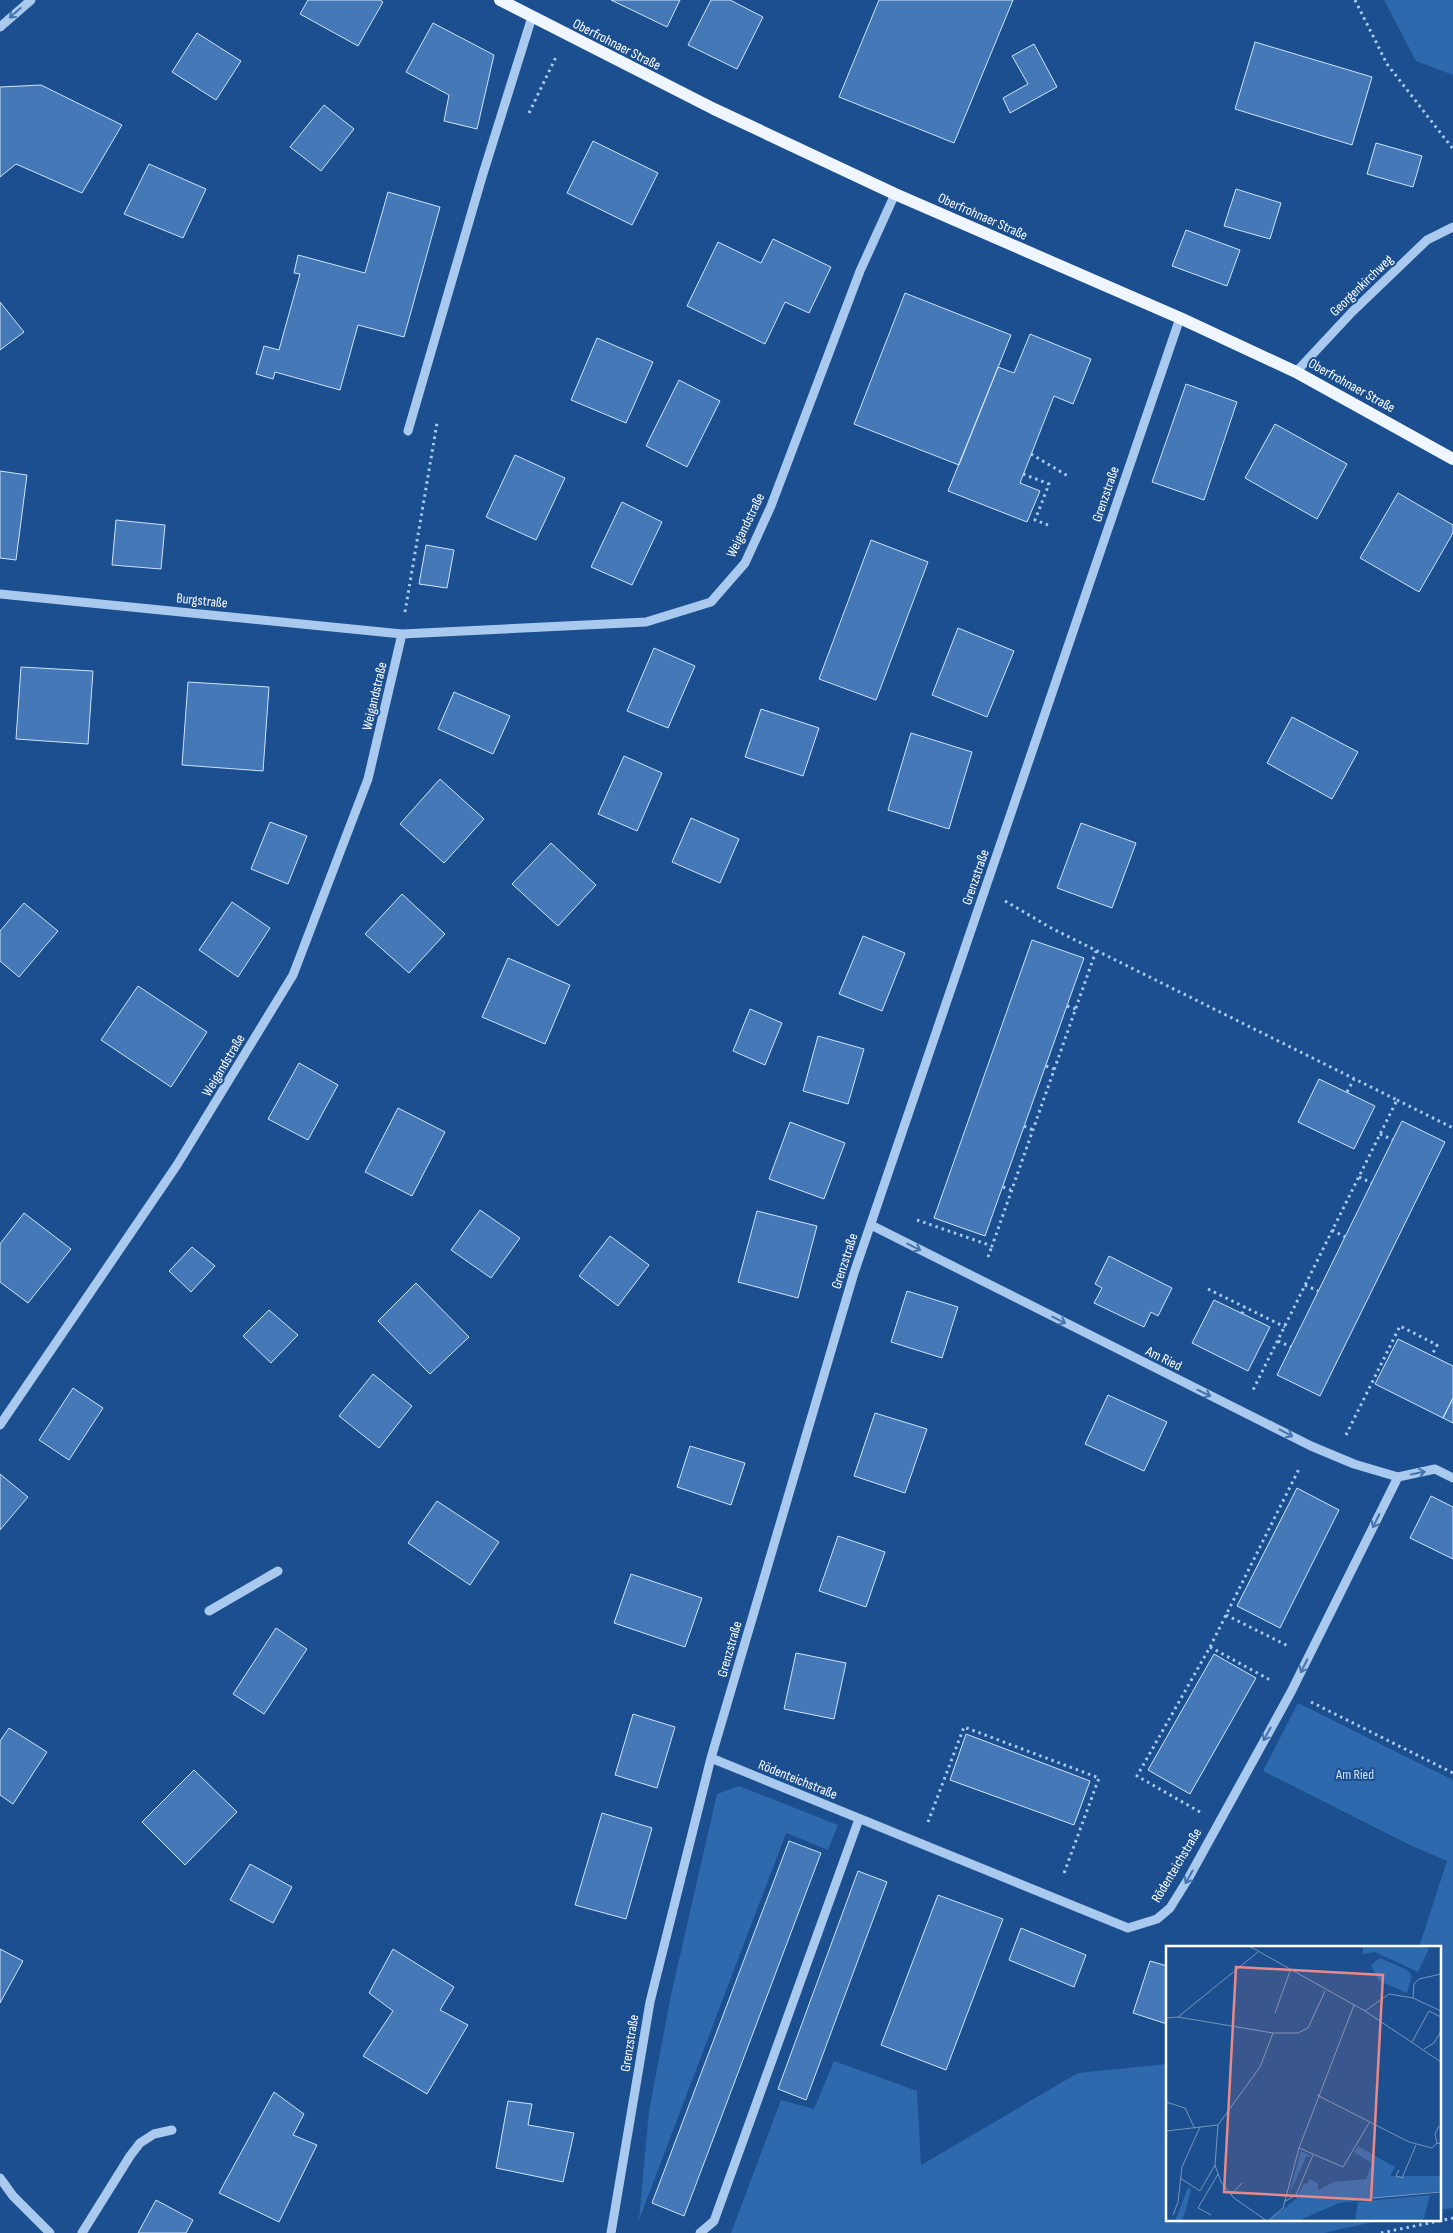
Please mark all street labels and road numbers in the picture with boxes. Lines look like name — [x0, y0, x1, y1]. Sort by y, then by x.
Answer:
street label: Oberfrohnaer Straße — [570, 15, 664, 74]
street label: Oberfrohnaer Straße — [935, 189, 1030, 244]
street label: Georgenkirchweg — [1326, 251, 1397, 320]
street label: Oberfrohnaer Straße — [1305, 355, 1398, 416]
street label: Grenzstraße — [1088, 464, 1123, 524]
street label: Weigandstraße — [723, 490, 768, 560]
street label: Burgstraße — [176, 589, 228, 612]
street label: Weigandstraße — [358, 660, 391, 732]
street label: Grenzstraße — [958, 847, 993, 907]
street label: Weigandstraße — [198, 1031, 249, 1100]
street label: Grenzstraße — [828, 1231, 861, 1291]
street label: Am Ried — [1142, 1342, 1185, 1374]
street label: Grenzstraße — [713, 1619, 746, 1679]
street label: Rödenteichstraße — [756, 1756, 840, 1803]
street label: Rödenteichstraße — [1148, 1825, 1205, 1905]
street label: Grenzstraße — [617, 2013, 642, 2073]

